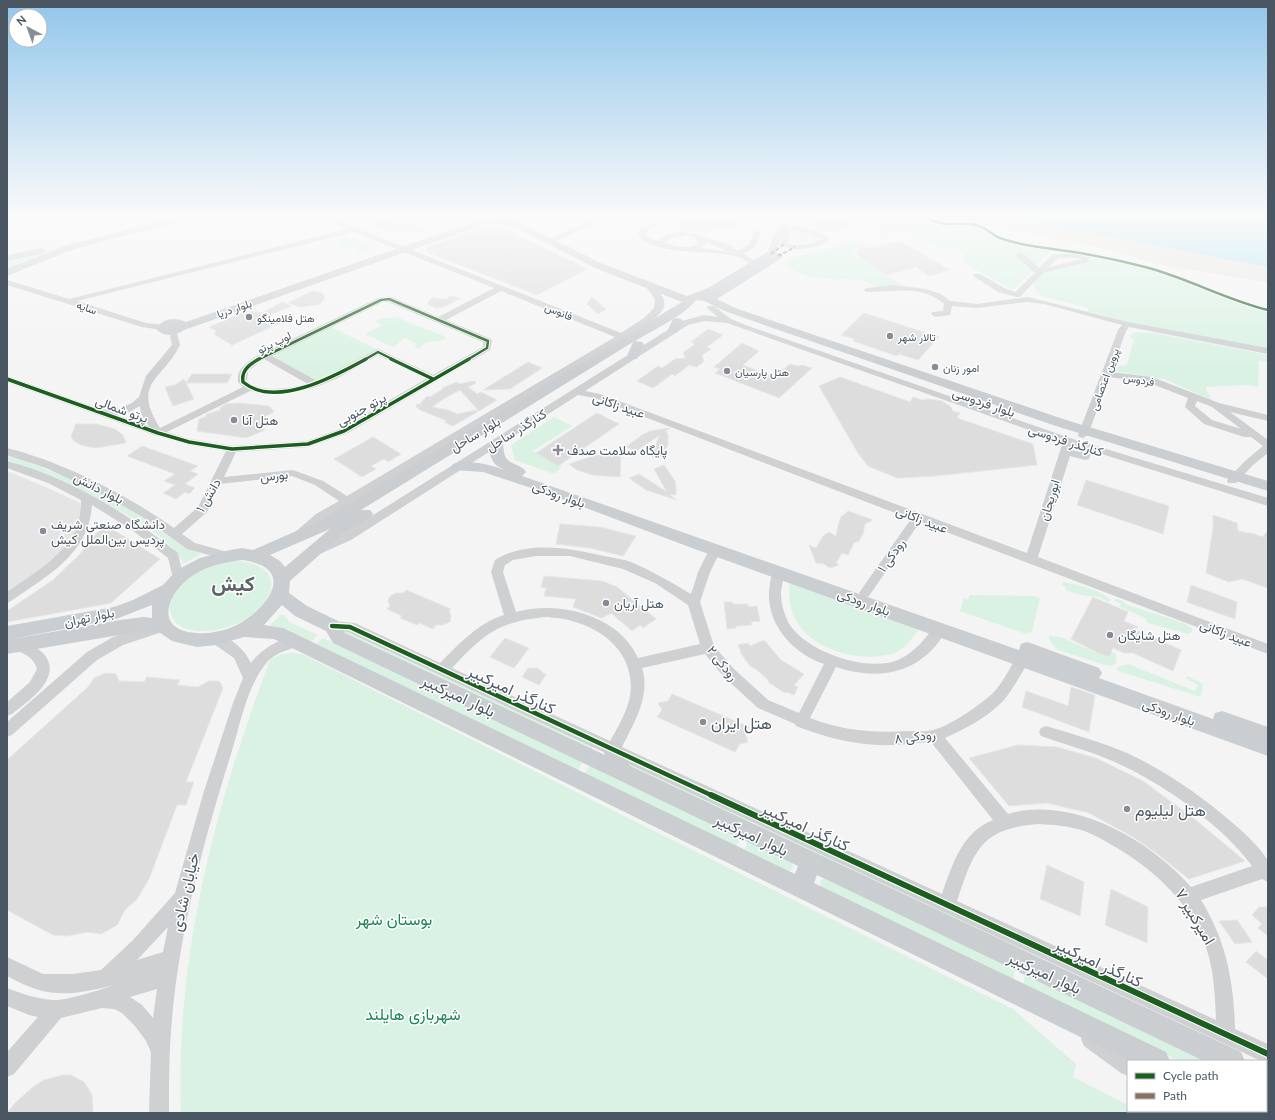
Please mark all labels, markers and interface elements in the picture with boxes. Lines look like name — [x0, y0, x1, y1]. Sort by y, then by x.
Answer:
north arrow — [8, 8, 48, 48]
text: N — [14, 12, 29, 28]
street label: بلوار دریا — [215, 296, 254, 321]
street label: سایه — [75, 297, 99, 318]
street label: فانوس — [543, 300, 575, 323]
place label: هتل فلامینگو — [257, 311, 315, 325]
marker: هتل فلامینگو — [244, 312, 254, 322]
street label: لوپ پرتو — [255, 328, 294, 358]
place label: تالار شهر — [897, 330, 936, 344]
marker: تالار شهر — [885, 331, 895, 341]
street label: پروین اعتصامی — [1087, 346, 1123, 413]
place label: امور زنان — [943, 361, 979, 375]
marker: امور زنان — [930, 362, 940, 372]
place label: هتل پارسیان — [735, 365, 790, 380]
marker: هتل پارسیان — [722, 366, 732, 376]
street label: فردوس — [1122, 370, 1156, 389]
street label: بلوار فردوسی — [950, 384, 1018, 421]
street label: پرتو جنوبی — [333, 389, 389, 431]
street label: عبید زاکانی — [590, 389, 647, 422]
street label: پرتو شمالی — [93, 392, 151, 428]
street label: کنارگذر ساحل — [483, 405, 550, 456]
place label: هتل آنا — [242, 412, 278, 429]
street label: بلوار ساحل — [447, 413, 504, 456]
marker: هتل آنا — [229, 415, 239, 425]
street label: کنارگذر فردوسی — [1026, 420, 1106, 461]
place label: پایگاه سلامت صدف — [567, 442, 667, 460]
marker: پایگاه سلامت صدف — [552, 444, 564, 456]
street label: بورس — [259, 466, 289, 485]
street label: بلوار دانش — [71, 469, 127, 508]
street label: دانش ۱ — [192, 475, 225, 515]
street label: بلوار رودکی — [530, 477, 588, 512]
street label: ابوریحان — [1035, 477, 1064, 523]
street label: عبید زاکانی — [894, 502, 950, 537]
place label: دانشگاه صنعتی شریف پردیس بین‌الملل کیش — [51, 516, 165, 549]
marker: دانشگاه صنعتی شریف پردیس بین‌الملل کیش — [38, 526, 48, 536]
street label: رودکی ۱ — [874, 535, 909, 575]
district label: كيش — [211, 570, 255, 596]
street label: بلوار رودکی — [835, 585, 893, 620]
place label: هتل آریان — [614, 595, 664, 612]
marker: هتل آریان — [601, 598, 611, 608]
street label: بلوار تهران — [62, 604, 116, 631]
street label: عبید زاکانی — [1198, 616, 1254, 651]
place label: هتل شایگان — [1118, 627, 1181, 644]
marker: هتل شایگان — [1105, 630, 1115, 640]
street label: رودکی ۲ — [703, 642, 742, 684]
street label: کنارگذر امیرکبیر — [463, 660, 559, 719]
street label: بلوار امیرکبیر — [418, 669, 499, 722]
street label: بلوار رودکی — [1140, 695, 1198, 730]
place label: هتل ایران — [711, 713, 772, 734]
marker: هتل ایران — [698, 717, 708, 727]
street label: رودکی ۸ — [894, 726, 937, 747]
street label: کنارگذر امیرکبیر — [757, 797, 853, 856]
place label: هتل لیلیوم — [1135, 800, 1206, 821]
marker: هتل لیلیوم — [1122, 804, 1132, 814]
street label: بلوار امیرکبیر — [711, 808, 792, 861]
street label: خیابان شادی — [166, 850, 204, 934]
street label: امیرکبیر ۷ — [1170, 885, 1220, 948]
park label: بوستان شهر — [355, 909, 432, 930]
street label: کنارگذر امیرکبیر — [1050, 933, 1146, 992]
street label: بلوار امیرکبیر — [1004, 946, 1085, 999]
park label: شهربازی هایلند — [365, 1004, 461, 1025]
legend — [1127, 1060, 1267, 1112]
text: Cycle path — [1163, 1068, 1218, 1083]
text: Path — [1163, 1088, 1187, 1103]

